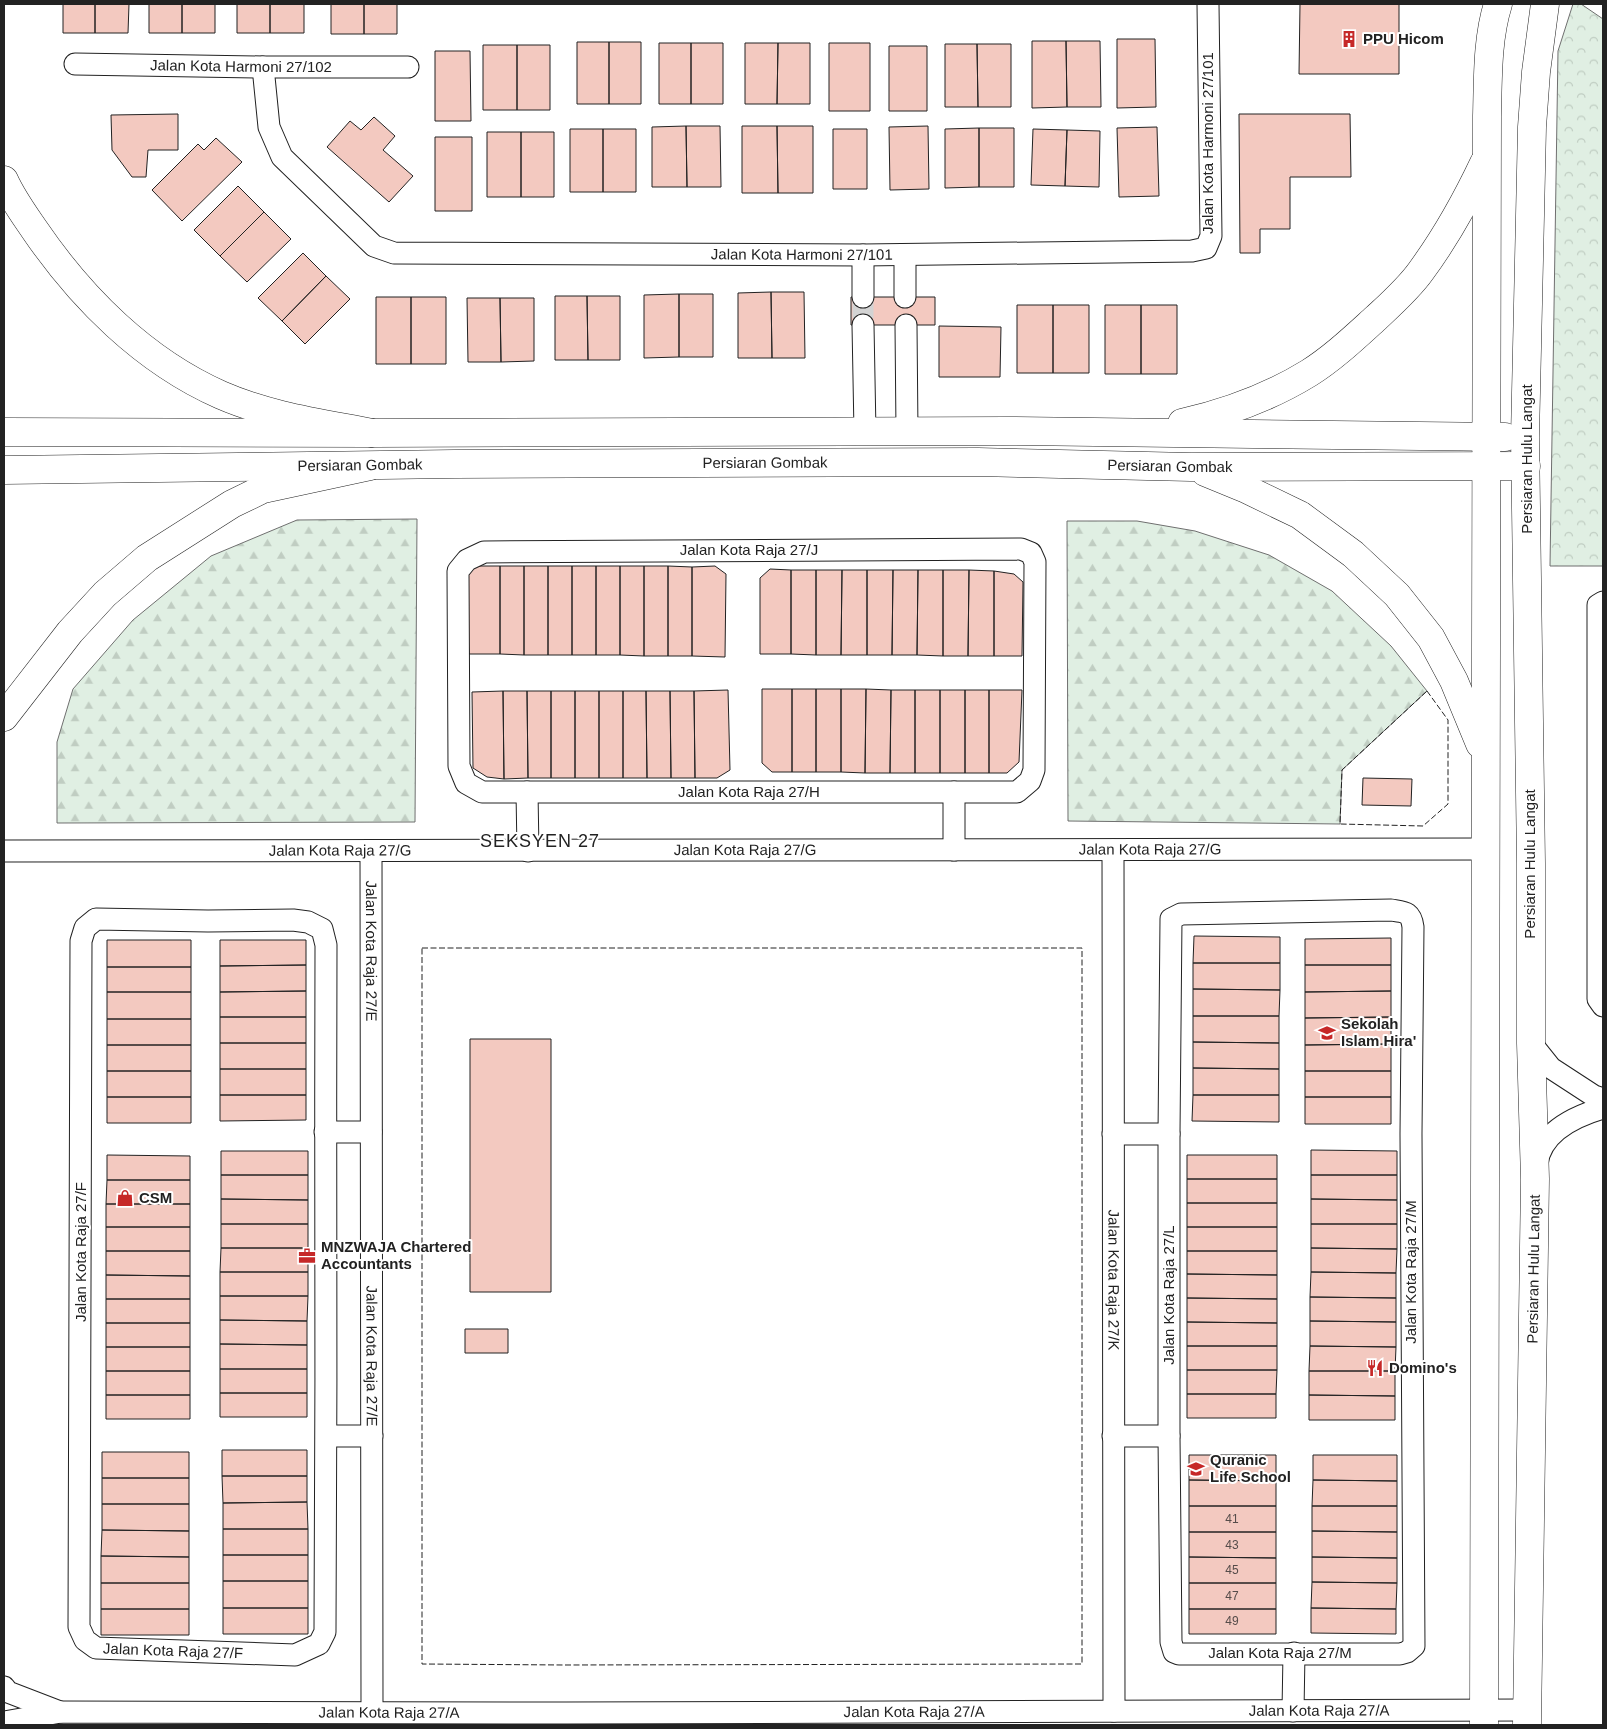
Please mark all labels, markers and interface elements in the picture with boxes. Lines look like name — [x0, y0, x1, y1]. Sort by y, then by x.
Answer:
building icon: PPU Hicom — [1339, 29, 1359, 49]
place label: PPU Hicom — [1363, 30, 1444, 47]
street label: Jalan Kota Harmoni 27/101 — [1199, 52, 1216, 234]
street label: Jalan Kota Harmoni 27/102 — [150, 56, 332, 75]
street label: Jalan Kota Harmoni 27/101 — [711, 245, 893, 263]
street label: Persiaran Hulu Langat — [1518, 384, 1535, 534]
street label: Persiaran Gombak — [702, 454, 828, 471]
street label: Persiaran Gombak — [297, 455, 423, 474]
street label: Persiaran Gombak — [1107, 456, 1233, 475]
street label: Jalan Kota Raja 27/J — [680, 541, 818, 558]
street label: Jalan Kota Raja 27/H — [678, 783, 820, 800]
street label: Persiaran Hulu Langat — [1521, 789, 1538, 939]
district label: SEKSYEN 27 — [480, 831, 600, 851]
street label: Jalan Kota Raja 27/G — [1079, 840, 1221, 858]
street label: Jalan Kota Raja 27/G — [269, 841, 411, 859]
street label: Jalan Kota Raja 27/G — [674, 841, 816, 858]
street label: Jalan Kota Raja 27/E — [363, 880, 380, 1022]
place label: Sekolah Islam Hira' — [1341, 1015, 1416, 1049]
school or university icon: Sekolah Islam Hira' — [1317, 1023, 1337, 1043]
street label: Jalan Kota Raja 27/F — [72, 1182, 89, 1322]
shop icon: CSM — [115, 1188, 135, 1208]
place label: CSM — [139, 1189, 172, 1206]
street label: Persiaran Hulu Langat — [1524, 1193, 1543, 1344]
street label: Jalan Kota Raja 27/M — [1402, 1200, 1419, 1344]
street label: Jalan Kota Raja 27/K — [1105, 1209, 1123, 1351]
street label: Jalan Kota Raja 27/L — [1160, 1225, 1177, 1365]
place label: MNZWAJA Chartered Accountants — [321, 1238, 471, 1272]
office icon: MNZWAJA Chartered Accountants — [297, 1246, 317, 1266]
street label: Jalan Kota Raja 27/E — [364, 1285, 381, 1427]
restaurant icon: Domino's — [1365, 1358, 1385, 1378]
place label: Domino's — [1389, 1359, 1457, 1376]
place label: Quranic Life School — [1210, 1451, 1291, 1485]
school or university icon: Quranic Life School — [1186, 1459, 1206, 1479]
house number: 41 — [1225, 1512, 1239, 1526]
house number: 43 — [1225, 1538, 1239, 1552]
house number: 45 — [1225, 1563, 1239, 1577]
house number: 47 — [1225, 1589, 1239, 1603]
house number: 49 — [1225, 1614, 1239, 1628]
street label: Jalan Kota Raja 27/F — [103, 1640, 243, 1661]
street label: Jalan Kota Raja 27/M — [1208, 1644, 1352, 1661]
street label: Jalan Kota Raja 27/A — [1249, 1701, 1390, 1719]
street label: Jalan Kota Raja 27/A — [844, 1703, 985, 1720]
street label: Jalan Kota Raja 27/A — [319, 1704, 460, 1721]

